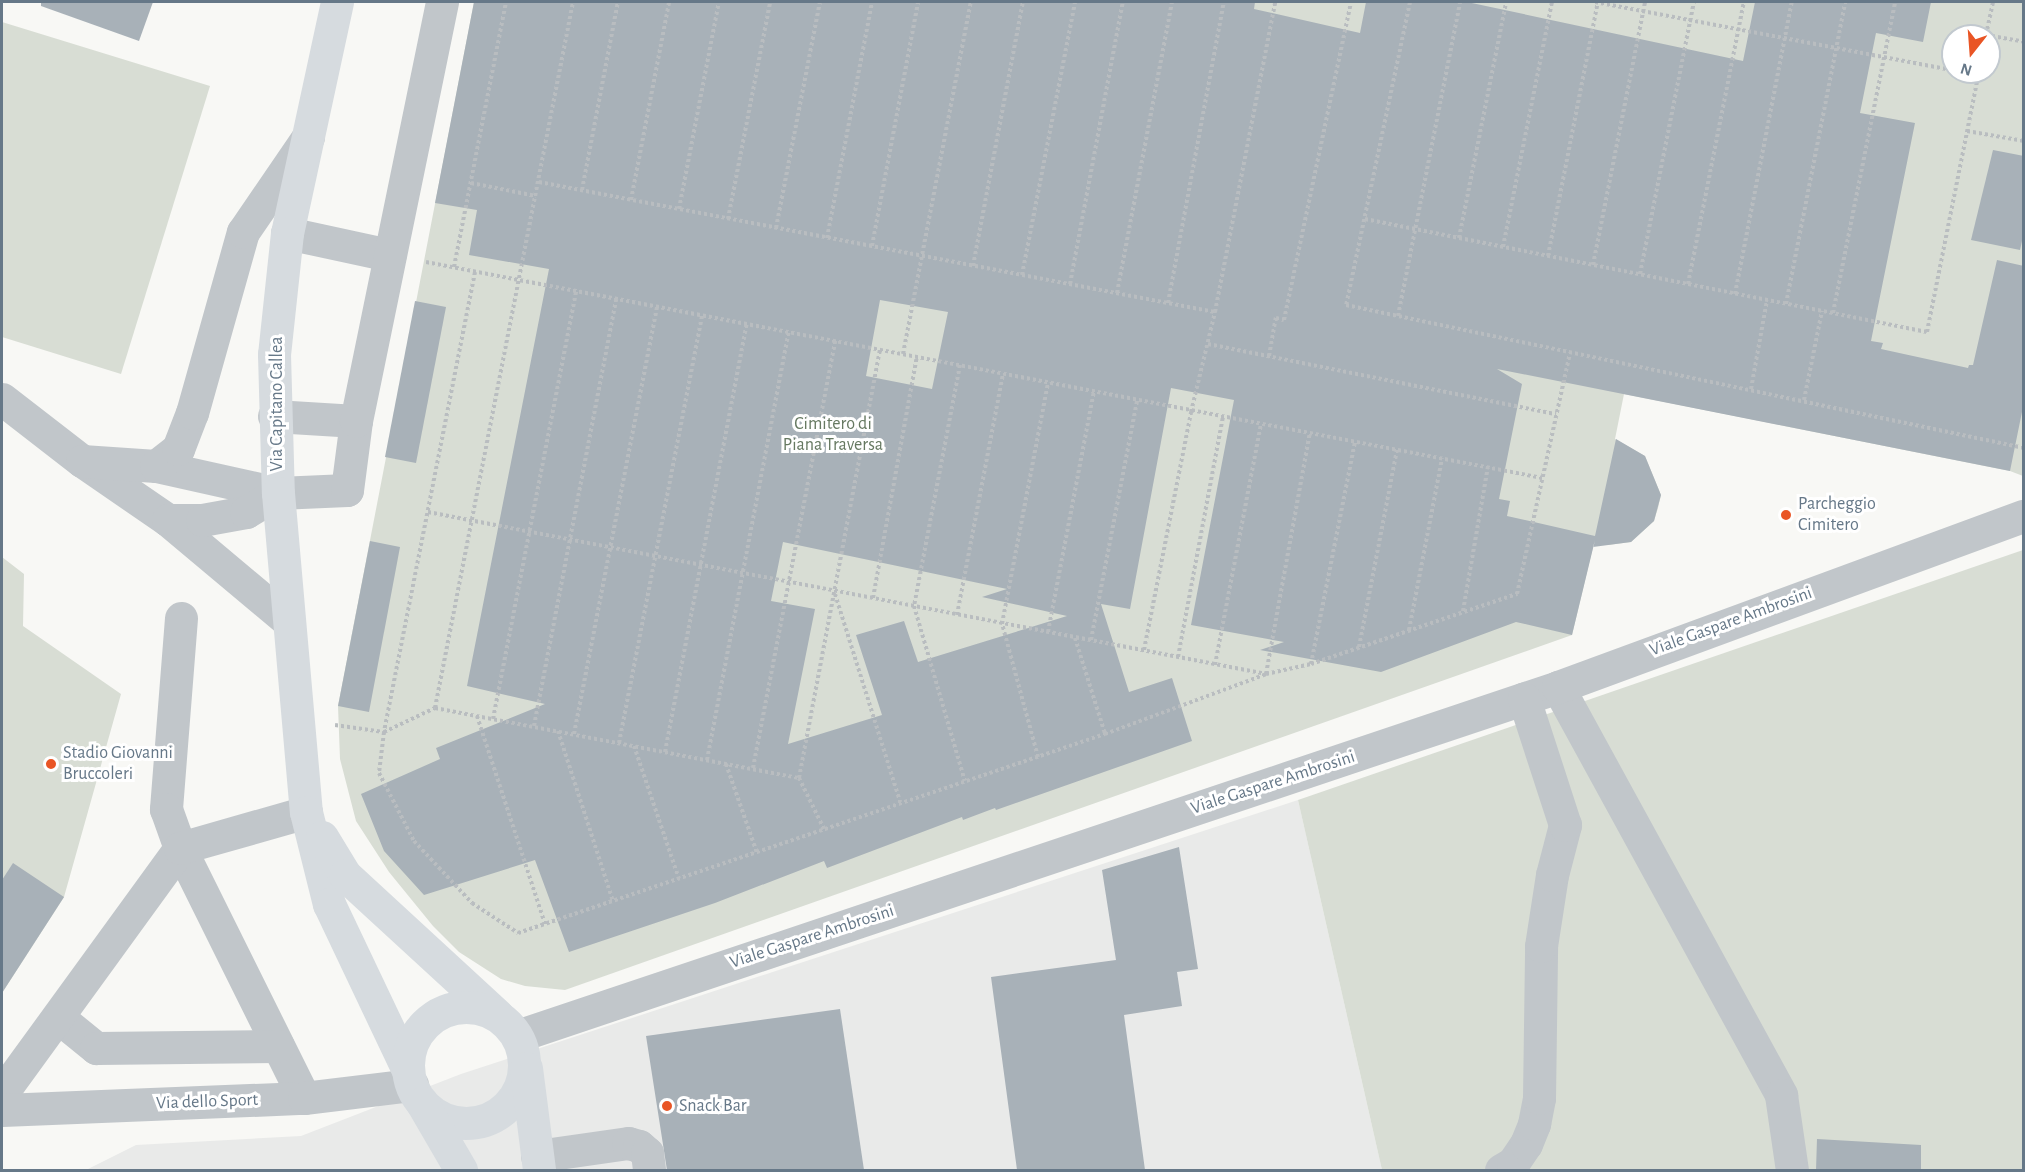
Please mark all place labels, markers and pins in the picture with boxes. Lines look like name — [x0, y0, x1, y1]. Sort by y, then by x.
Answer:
place label: Parcheggio Cimitero — [1798, 494, 1876, 536]
marker: Parcheggio Cimitero — [1779, 508, 1793, 522]
place label: Stadio Giovanni Bruccoleri — [63, 743, 173, 786]
marker: Stadio Giovanni Bruccoleri — [44, 757, 58, 771]
place label: Snack Bar — [679, 1095, 747, 1117]
marker: Snack Bar — [660, 1099, 674, 1113]

